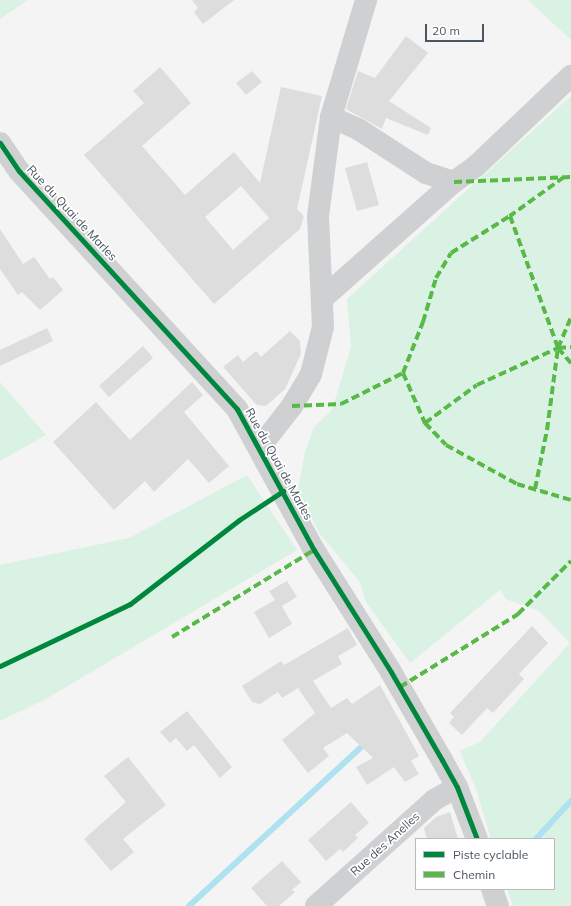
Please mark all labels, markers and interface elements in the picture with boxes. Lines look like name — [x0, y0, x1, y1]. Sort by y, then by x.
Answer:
scale bar — [427, 16, 486, 42]
text: 20 m — [432, 23, 460, 38]
street label: Rue du Quai de Marles — [24, 162, 120, 264]
street label: Rue du Quai de Marles — [242, 406, 316, 522]
street label: Rue des Anelles — [347, 809, 423, 879]
legend — [415, 838, 555, 890]
text: Piste cyclable — [453, 847, 528, 862]
text: Chemin — [453, 867, 495, 882]

